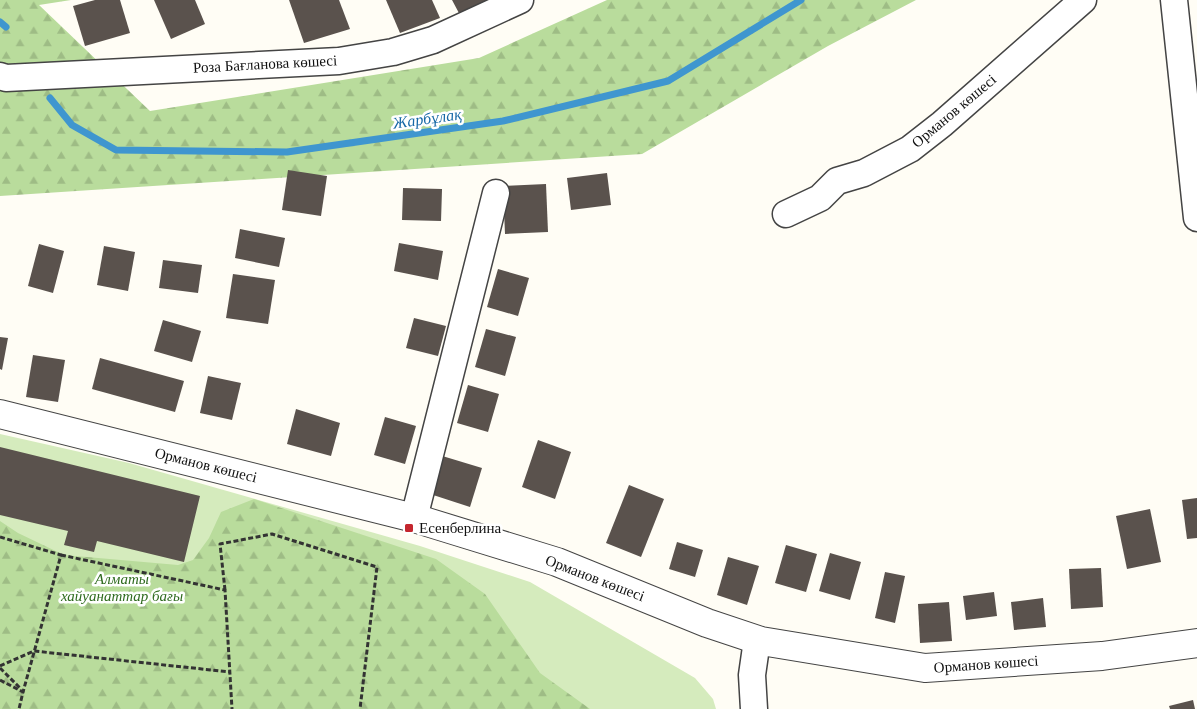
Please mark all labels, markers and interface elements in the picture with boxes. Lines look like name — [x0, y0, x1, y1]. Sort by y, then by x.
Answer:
street label: Роза Бағланова көшесі — [192, 52, 338, 76]
street label: Орманов көшесі — [909, 71, 999, 151]
water label: Жарбұлақ — [391, 105, 463, 133]
street label: Орманов көшесі — [153, 445, 259, 485]
place label: Есенберлина — [419, 520, 502, 536]
marker: Есенберлина — [403, 522, 415, 534]
street label: Орманов көшесі — [543, 552, 647, 604]
park label: Алматы хайуанаттар бағы — [60, 571, 183, 604]
street label: Орманов көшесі — [933, 652, 1039, 676]

